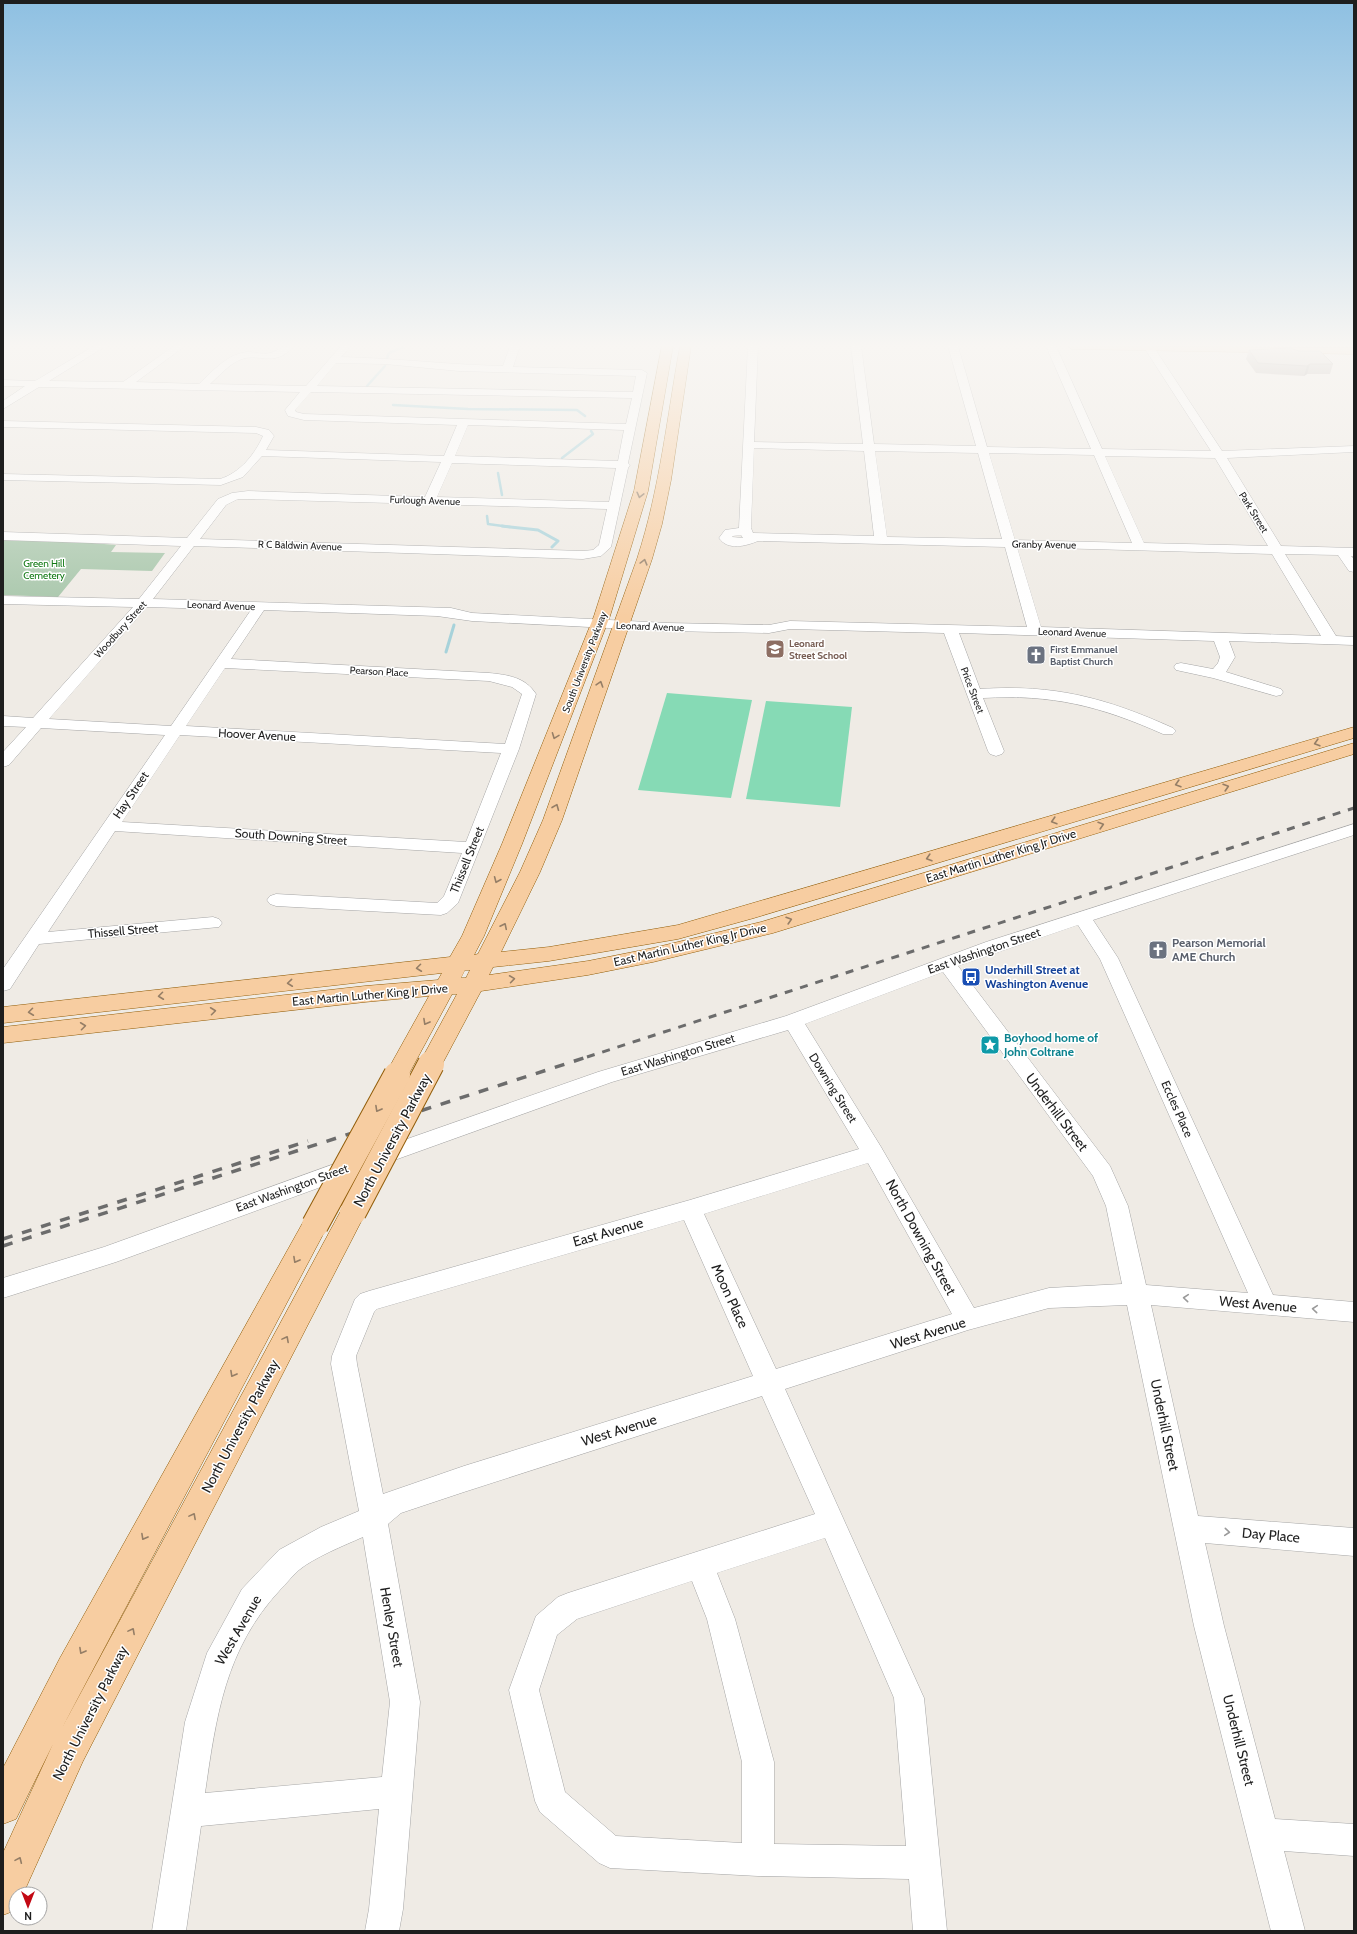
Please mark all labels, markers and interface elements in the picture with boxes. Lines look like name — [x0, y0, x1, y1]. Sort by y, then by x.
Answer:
street label: Park Street — [1236, 489, 1272, 536]
one-way arrow — [636, 491, 644, 498]
street label: Furlough Avenue — [389, 493, 461, 508]
street label: Granby Avenue — [1012, 537, 1076, 552]
street label: R C Baldwin Avenue — [258, 538, 342, 553]
park label: Green Hill Cemetery — [23, 557, 65, 582]
one-way arrow — [639, 559, 648, 566]
street label: Woodbury Street — [91, 598, 150, 661]
street label: Leonard Avenue — [187, 598, 255, 613]
street label: South University Parkway — [559, 610, 610, 715]
street label: Leonard Avenue — [616, 619, 684, 634]
street label: Leonard Avenue — [1038, 625, 1106, 640]
place label: Leonard Street School — [789, 637, 848, 662]
school or university icon: Leonard Street School — [764, 638, 786, 660]
place label: First Emmanuel Baptist Church — [1050, 643, 1118, 668]
church icon: First Emmanuel Baptist Church — [1025, 644, 1047, 666]
street label: Pearson Place — [349, 663, 409, 680]
street label: Price Street — [958, 665, 988, 716]
one-way arrow — [595, 681, 604, 688]
street label: Hoover Avenue — [218, 725, 296, 744]
one-way arrow — [551, 732, 559, 739]
one-way arrow — [1313, 738, 1320, 747]
street label: Hay Street — [109, 768, 152, 821]
one-way arrow — [1175, 779, 1182, 788]
one-way arrow — [1222, 783, 1229, 792]
one-way arrow — [552, 803, 560, 810]
one-way arrow — [1051, 816, 1058, 825]
one-way arrow — [1098, 821, 1105, 830]
street label: Thissell Street — [446, 824, 487, 895]
street label: South Downing Street — [234, 825, 348, 848]
street label: East Martin Luther King Jr Drive — [924, 826, 1078, 886]
one-way arrow — [926, 853, 933, 862]
one-way arrow — [494, 876, 502, 883]
one-way arrow — [786, 916, 793, 925]
street label: Thissell Street — [87, 920, 159, 941]
street label: East Martin Luther King Jr Drive — [612, 920, 768, 969]
one-way arrow — [499, 922, 506, 930]
street label: East Washington Street — [925, 924, 1042, 977]
place label: Pearson Memorial AME Church — [1172, 935, 1266, 964]
church icon: Pearson Memorial AME Church — [1147, 939, 1169, 961]
place label: Underhill Street at Washington Avenue — [985, 962, 1088, 991]
one-way arrow — [416, 963, 422, 972]
bus stop icon: Underhill Street at Washington Avenue — [960, 966, 982, 988]
one-way arrow — [509, 975, 515, 984]
one-way arrow — [287, 978, 293, 987]
street label: East Martin Luther King Jr Drive — [292, 980, 448, 1009]
one-way arrow — [157, 992, 164, 1001]
one-way arrow — [28, 1007, 35, 1016]
one-way arrow — [210, 1007, 216, 1016]
one-way arrow — [423, 1018, 430, 1025]
one-way arrow — [80, 1022, 87, 1031]
street label: East Washington Street — [619, 1030, 737, 1079]
place label: Boyhood home of John Coltrane — [1003, 1030, 1098, 1059]
place icon: Boyhood home of John Coltrane — [979, 1034, 1001, 1056]
street label: Downing Street — [806, 1050, 861, 1125]
street label: Underhill Street — [1022, 1069, 1092, 1155]
street label: North University Parkway — [349, 1070, 435, 1210]
street label: Eccles Place — [1158, 1078, 1197, 1140]
one-way arrow — [376, 1105, 383, 1112]
street label: East Washington Street — [234, 1160, 350, 1215]
street label: North Downing Street — [882, 1176, 960, 1298]
street label: East Avenue — [571, 1213, 645, 1251]
one-way arrow — [293, 1255, 300, 1263]
street label: Moon Place — [707, 1261, 753, 1331]
street label: West Avenue — [1218, 1292, 1298, 1316]
one-way arrow — [1183, 1294, 1189, 1303]
one-way arrow — [1312, 1304, 1318, 1313]
street label: West Avenue — [888, 1313, 968, 1353]
one-way arrow — [281, 1336, 289, 1343]
street label: North University Parkway — [197, 1356, 283, 1496]
one-way arrow — [231, 1369, 238, 1377]
street label: Underhill Street — [1146, 1377, 1184, 1473]
street label: West Avenue — [579, 1410, 659, 1450]
one-way arrow — [188, 1512, 195, 1520]
street label: Day Place — [1241, 1524, 1301, 1546]
one-way arrow — [1224, 1527, 1230, 1536]
one-way arrow — [142, 1533, 149, 1540]
street label: Henley Street — [376, 1585, 408, 1669]
street label: West Avenue — [211, 1592, 265, 1668]
one-way arrow — [127, 1627, 135, 1635]
street label: North University Parkway — [48, 1643, 132, 1783]
one-way arrow — [79, 1647, 87, 1654]
street label: Underhill Street — [1219, 1693, 1259, 1788]
one-way arrow — [14, 1857, 22, 1865]
north arrow — [8, 1886, 48, 1926]
text: N — [24, 1909, 32, 1923]

